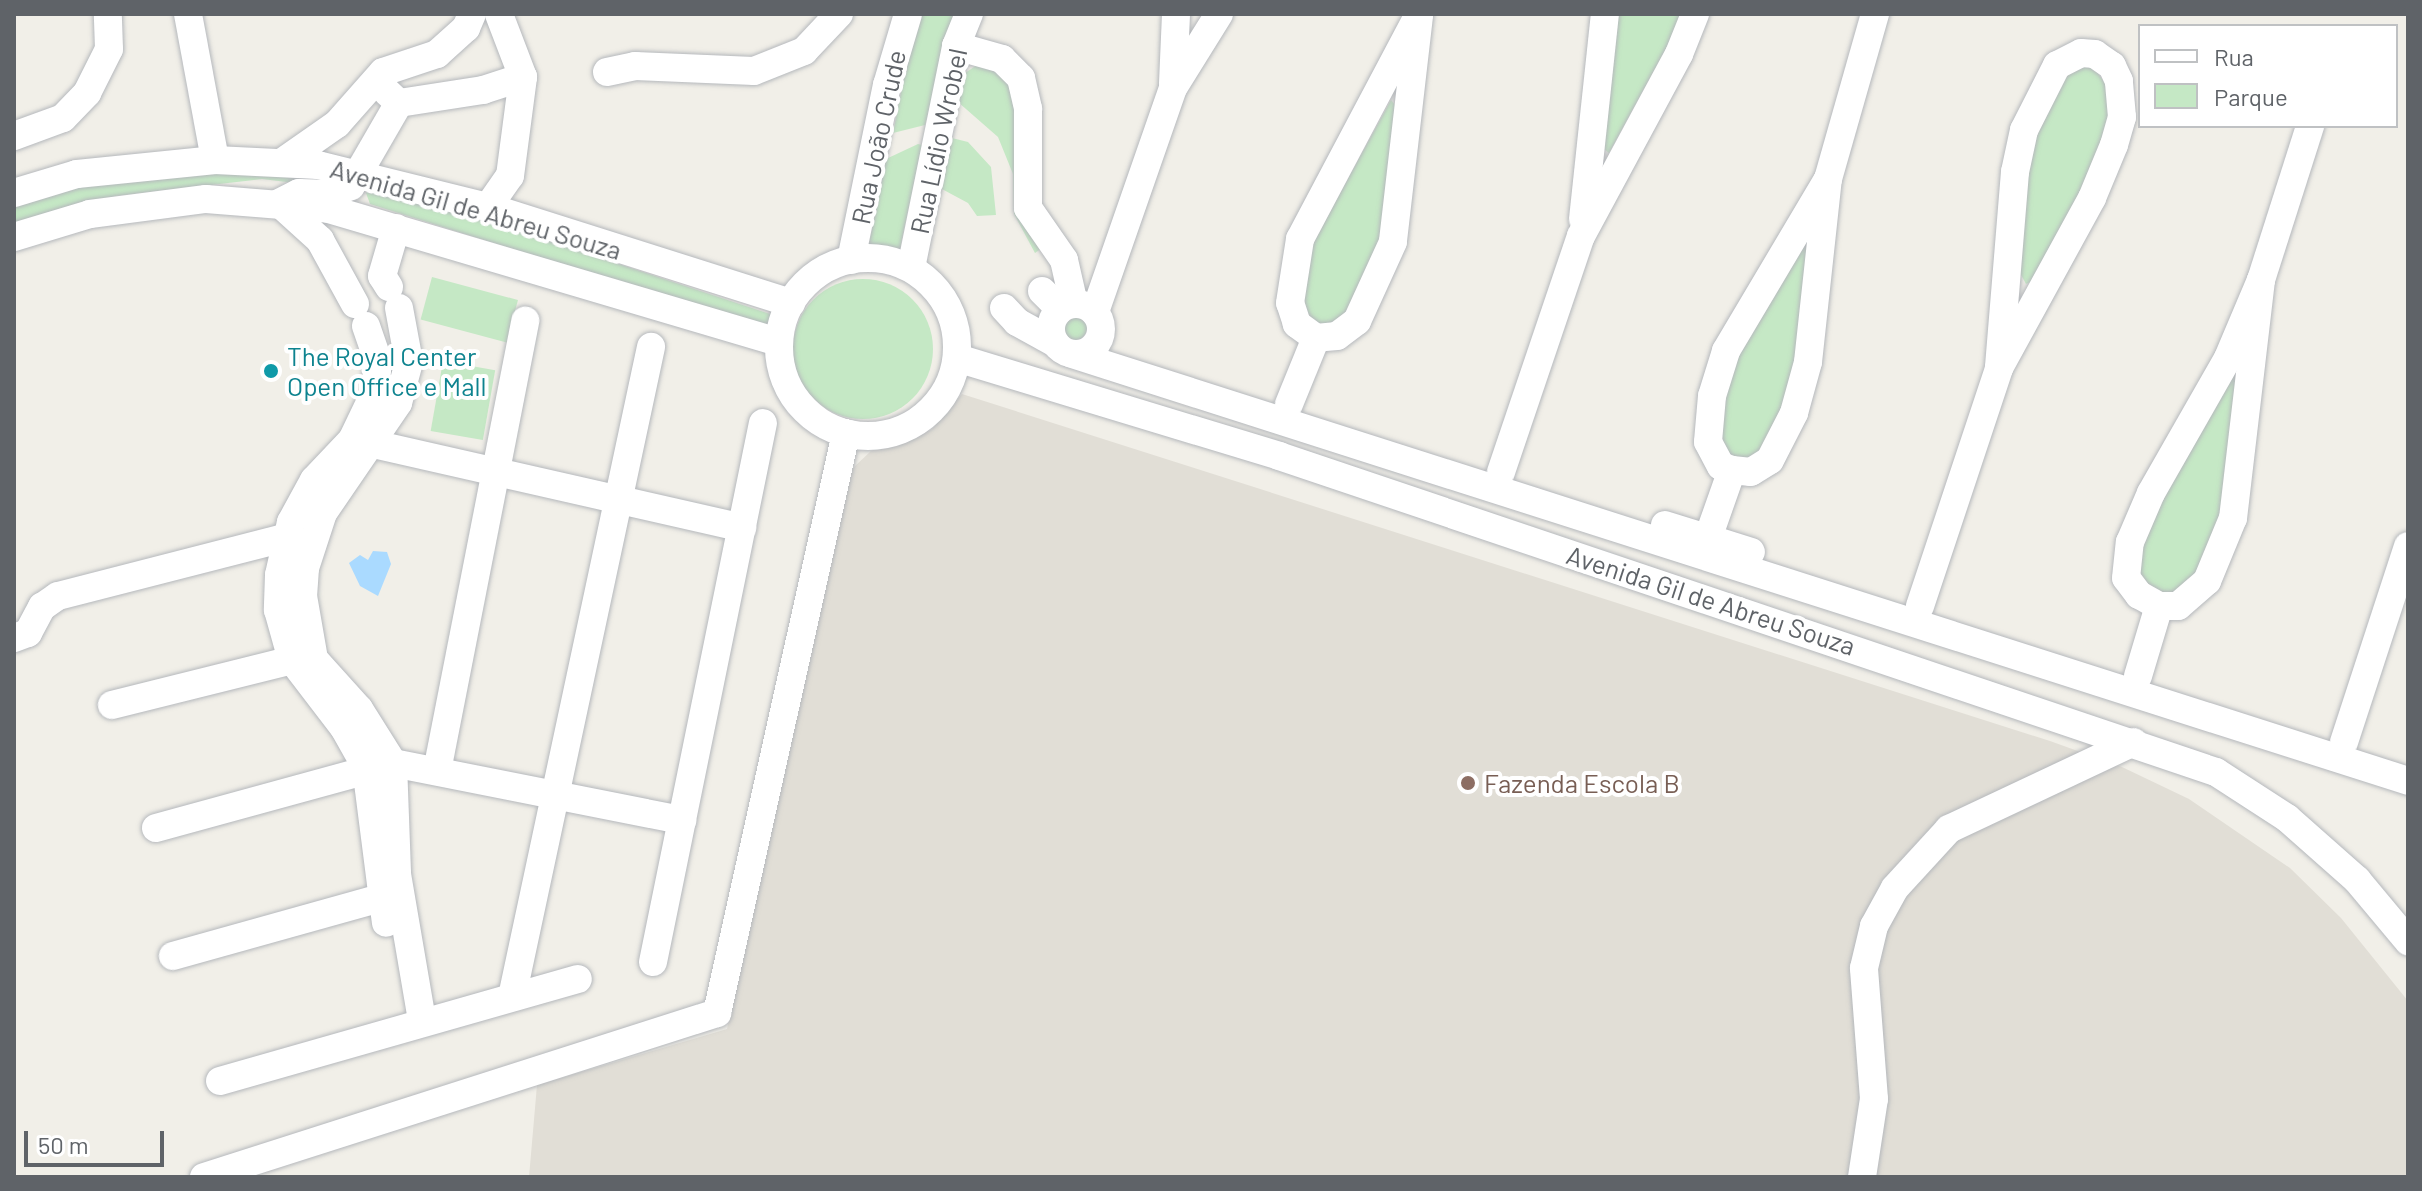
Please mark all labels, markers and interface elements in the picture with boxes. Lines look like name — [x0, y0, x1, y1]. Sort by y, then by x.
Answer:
legend — [2138, 24, 2398, 128]
text: Rua — [2214, 42, 2254, 71]
street label: Rua Lídio Wrobel — [903, 45, 973, 237]
street label: Rua João Crude — [844, 47, 912, 227]
text: Parque — [2214, 82, 2288, 111]
street label: Avenida Gil de Abreu Souza — [327, 152, 625, 266]
place label: The Royal Center Open Office e Mall — [287, 340, 486, 402]
marker: The Royal Center Open Office e Mall — [262, 362, 280, 380]
street label: Avenida Gil de Abreu Souza — [1563, 539, 1859, 661]
place label: Fazenda Escola B — [1484, 767, 1680, 799]
marker: Fazenda Escola B — [1459, 774, 1477, 792]
scale bar — [28, 1115, 168, 1165]
text: 50 m — [38, 1130, 89, 1159]

